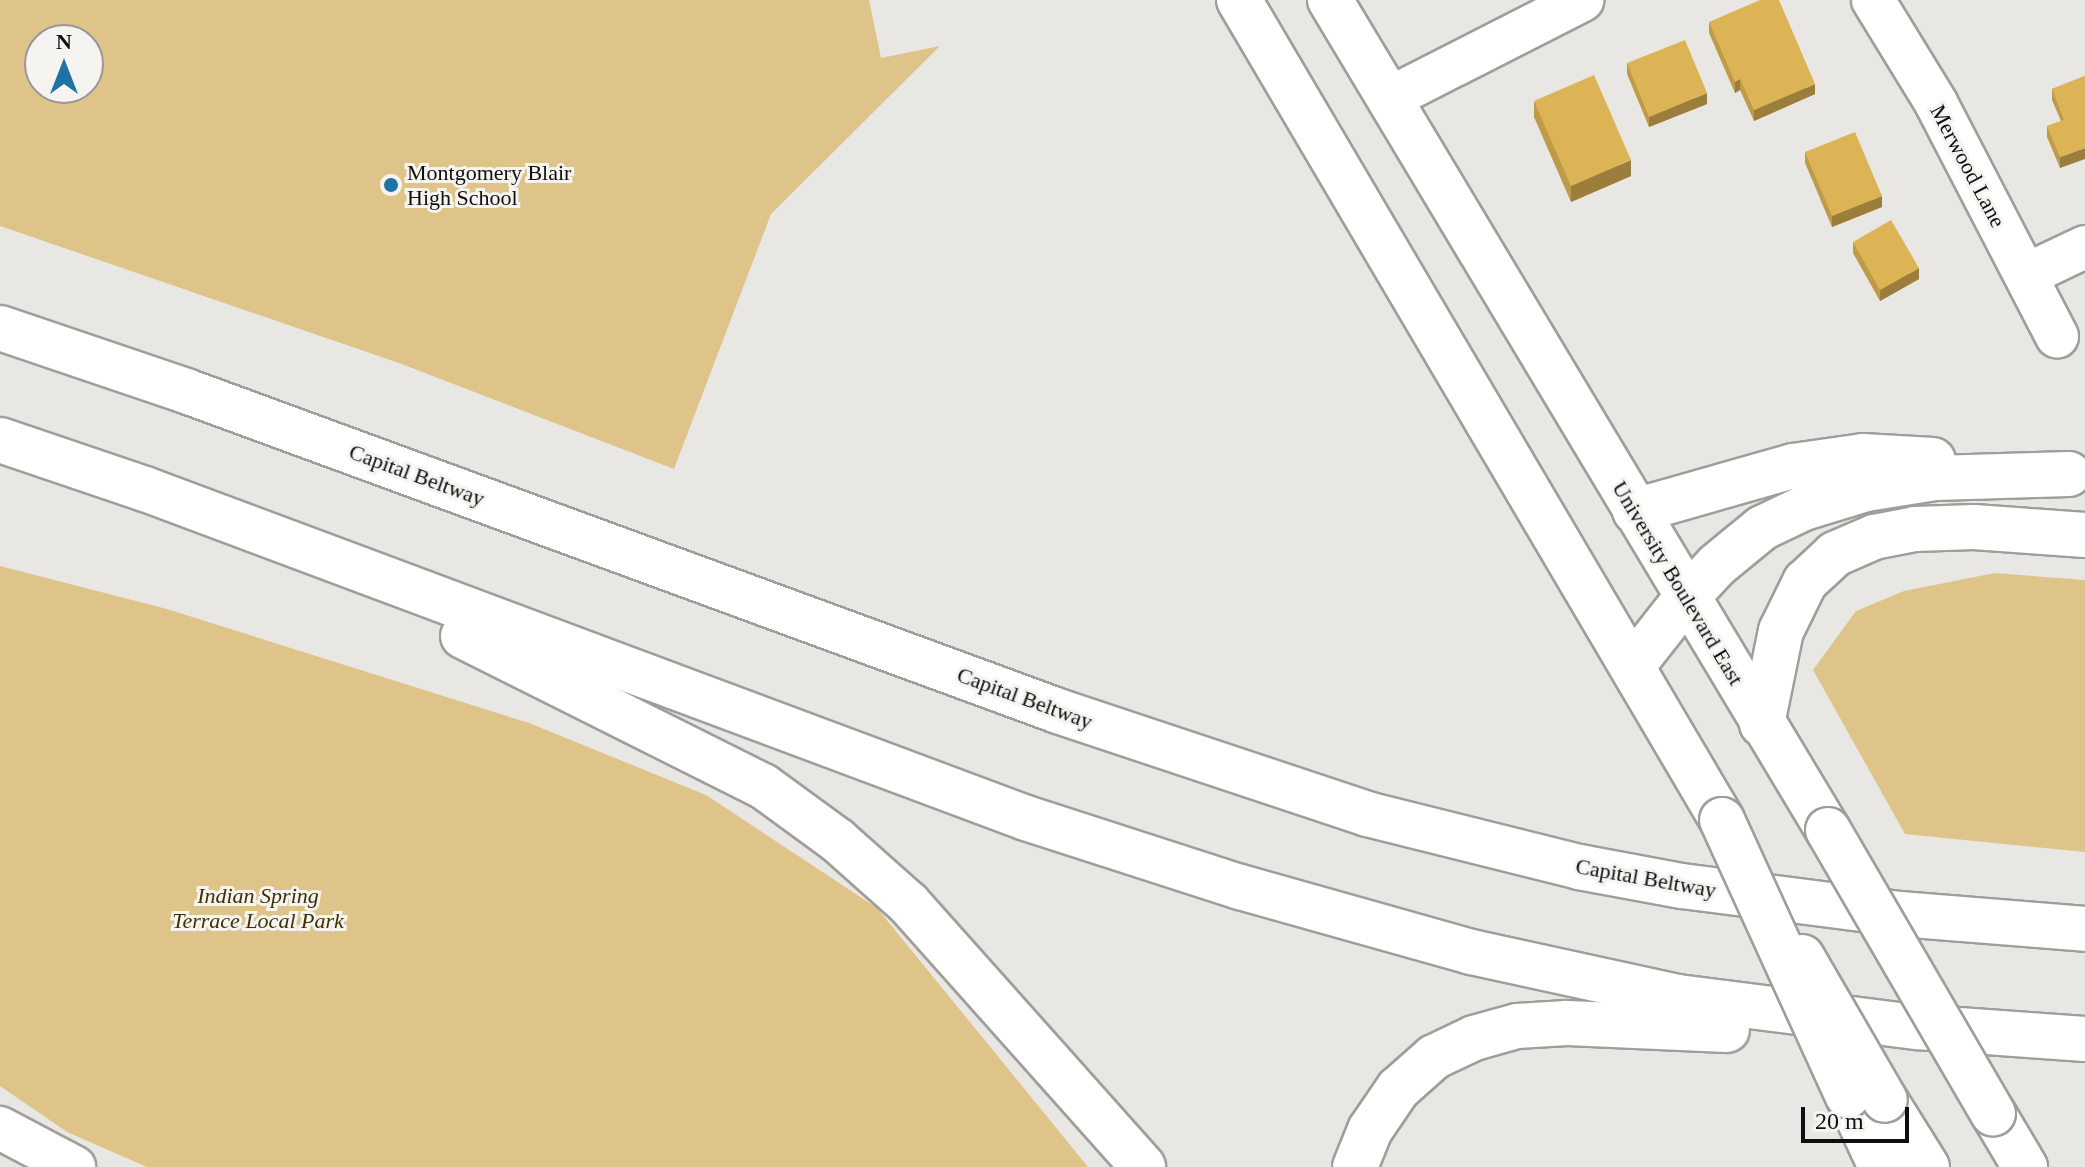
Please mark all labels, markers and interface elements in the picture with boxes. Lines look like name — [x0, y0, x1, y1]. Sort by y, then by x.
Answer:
north arrow — [24, 24, 104, 104]
text: N — [56, 29, 72, 54]
street label: Merwood Lane — [1925, 100, 2011, 232]
place label: Montgomery Blair High School — [407, 159, 571, 210]
marker: Montgomery Blair High School — [382, 176, 400, 194]
street label: Capital Beltway — [346, 438, 488, 512]
street label: University Boulevard East — [1607, 476, 1749, 690]
street label: Capital Beltway — [954, 661, 1096, 735]
street label: Capital Beltway — [1574, 853, 1718, 903]
park label: Indian Spring Terrace Local Park — [172, 882, 344, 934]
scale bar — [1805, 1091, 1913, 1141]
text: 20 m — [1815, 1108, 1864, 1134]

